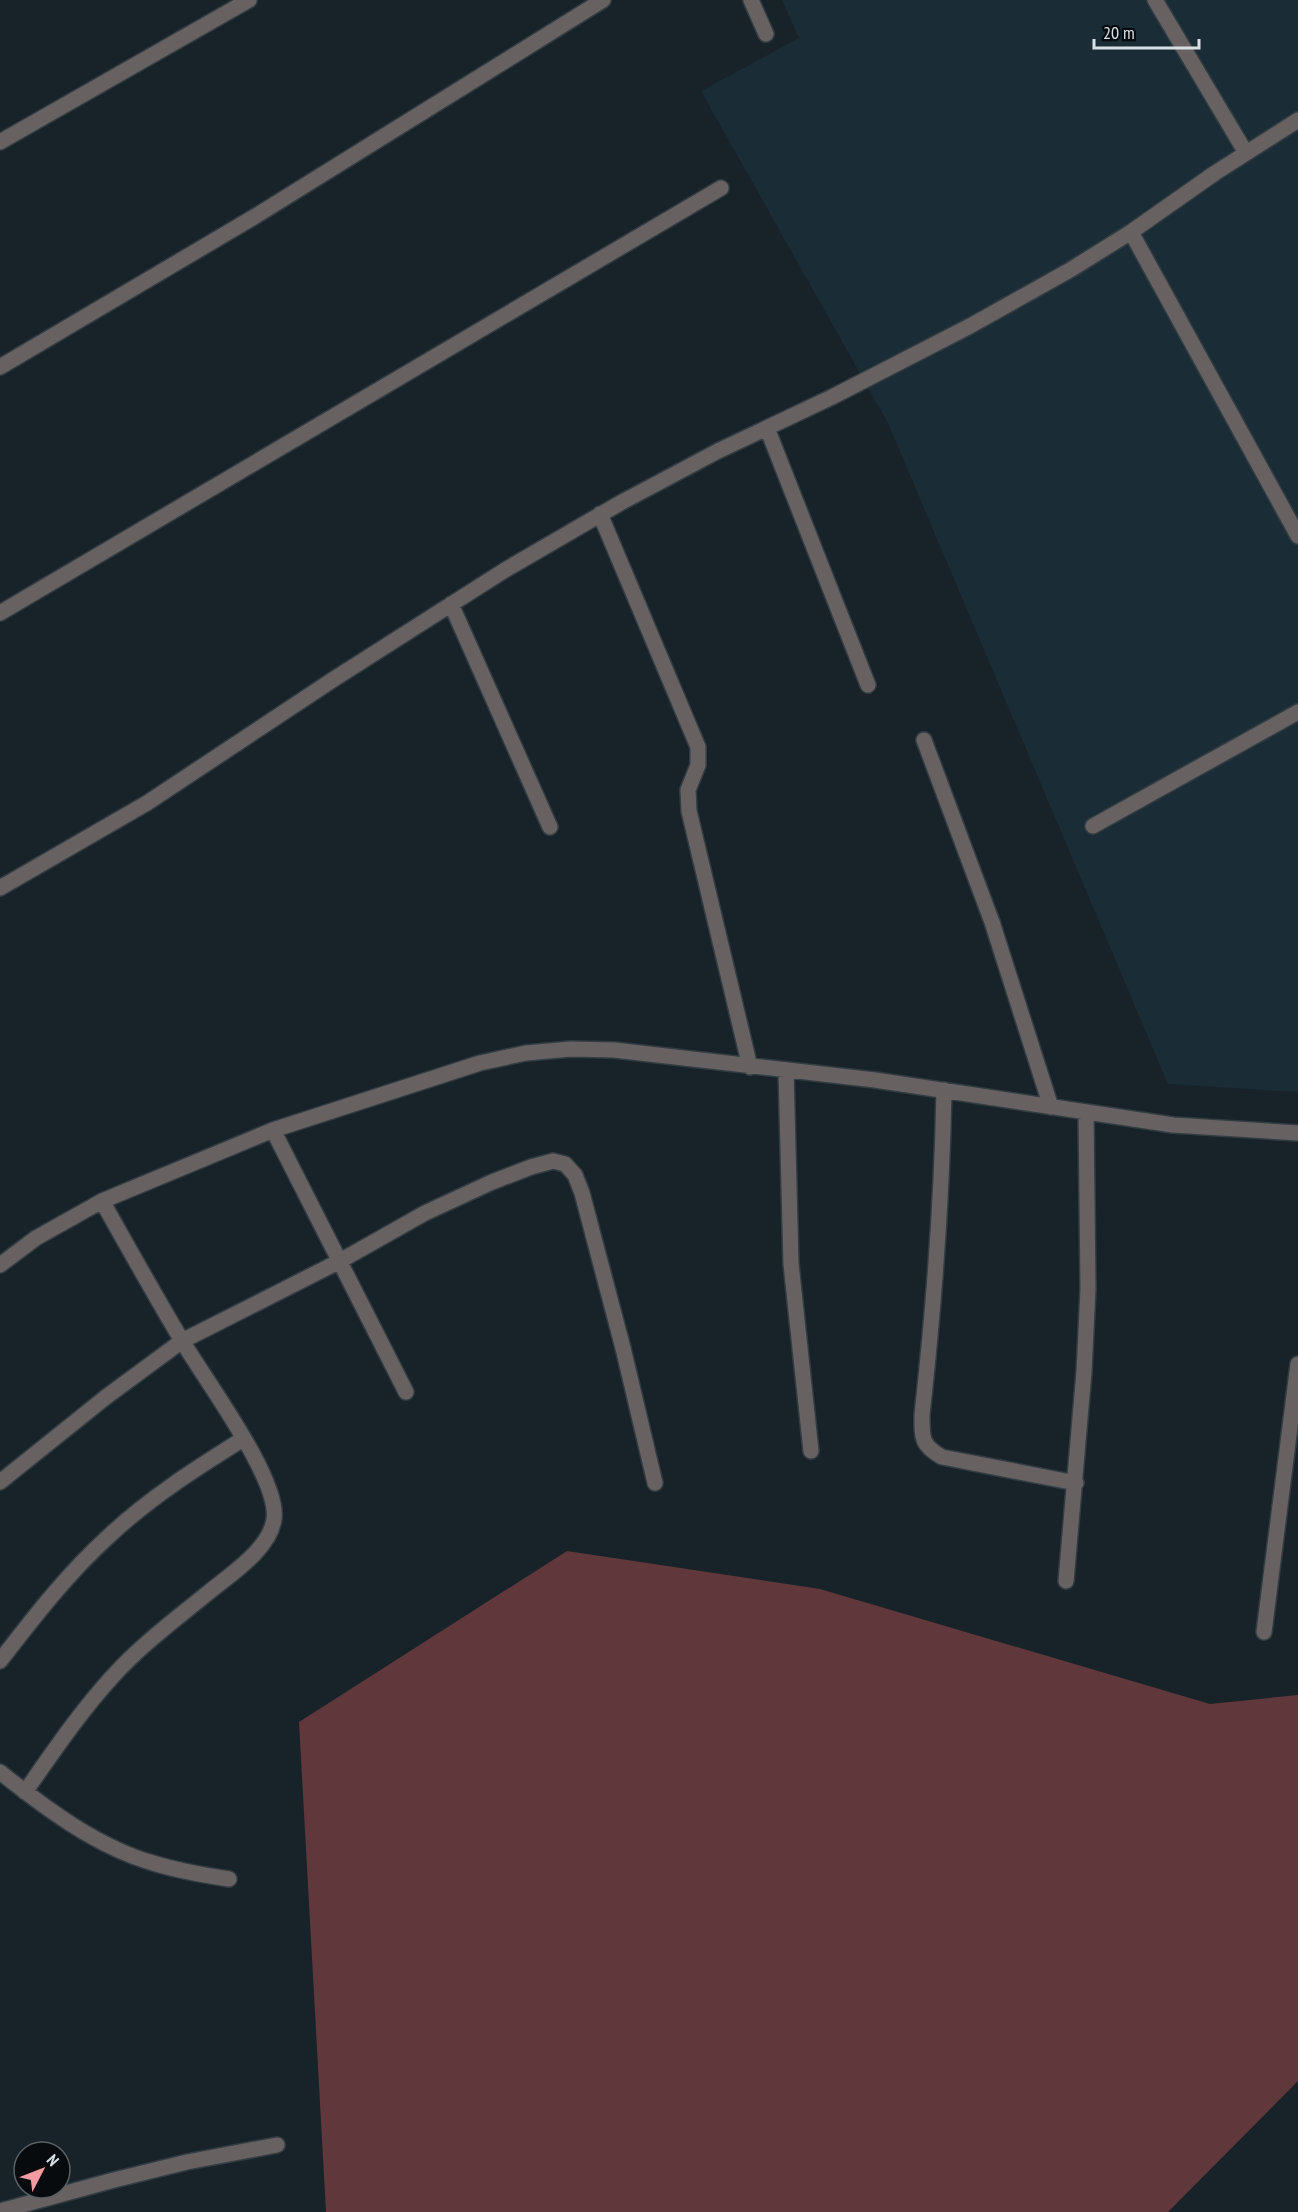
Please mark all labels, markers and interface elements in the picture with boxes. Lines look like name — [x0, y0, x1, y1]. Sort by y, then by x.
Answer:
scale bar — [1094, 12, 1199, 50]
text: 20 m — [1103, 21, 1135, 44]
north arrow — [12, 2140, 72, 2200]
text: N — [43, 2150, 63, 2170]

